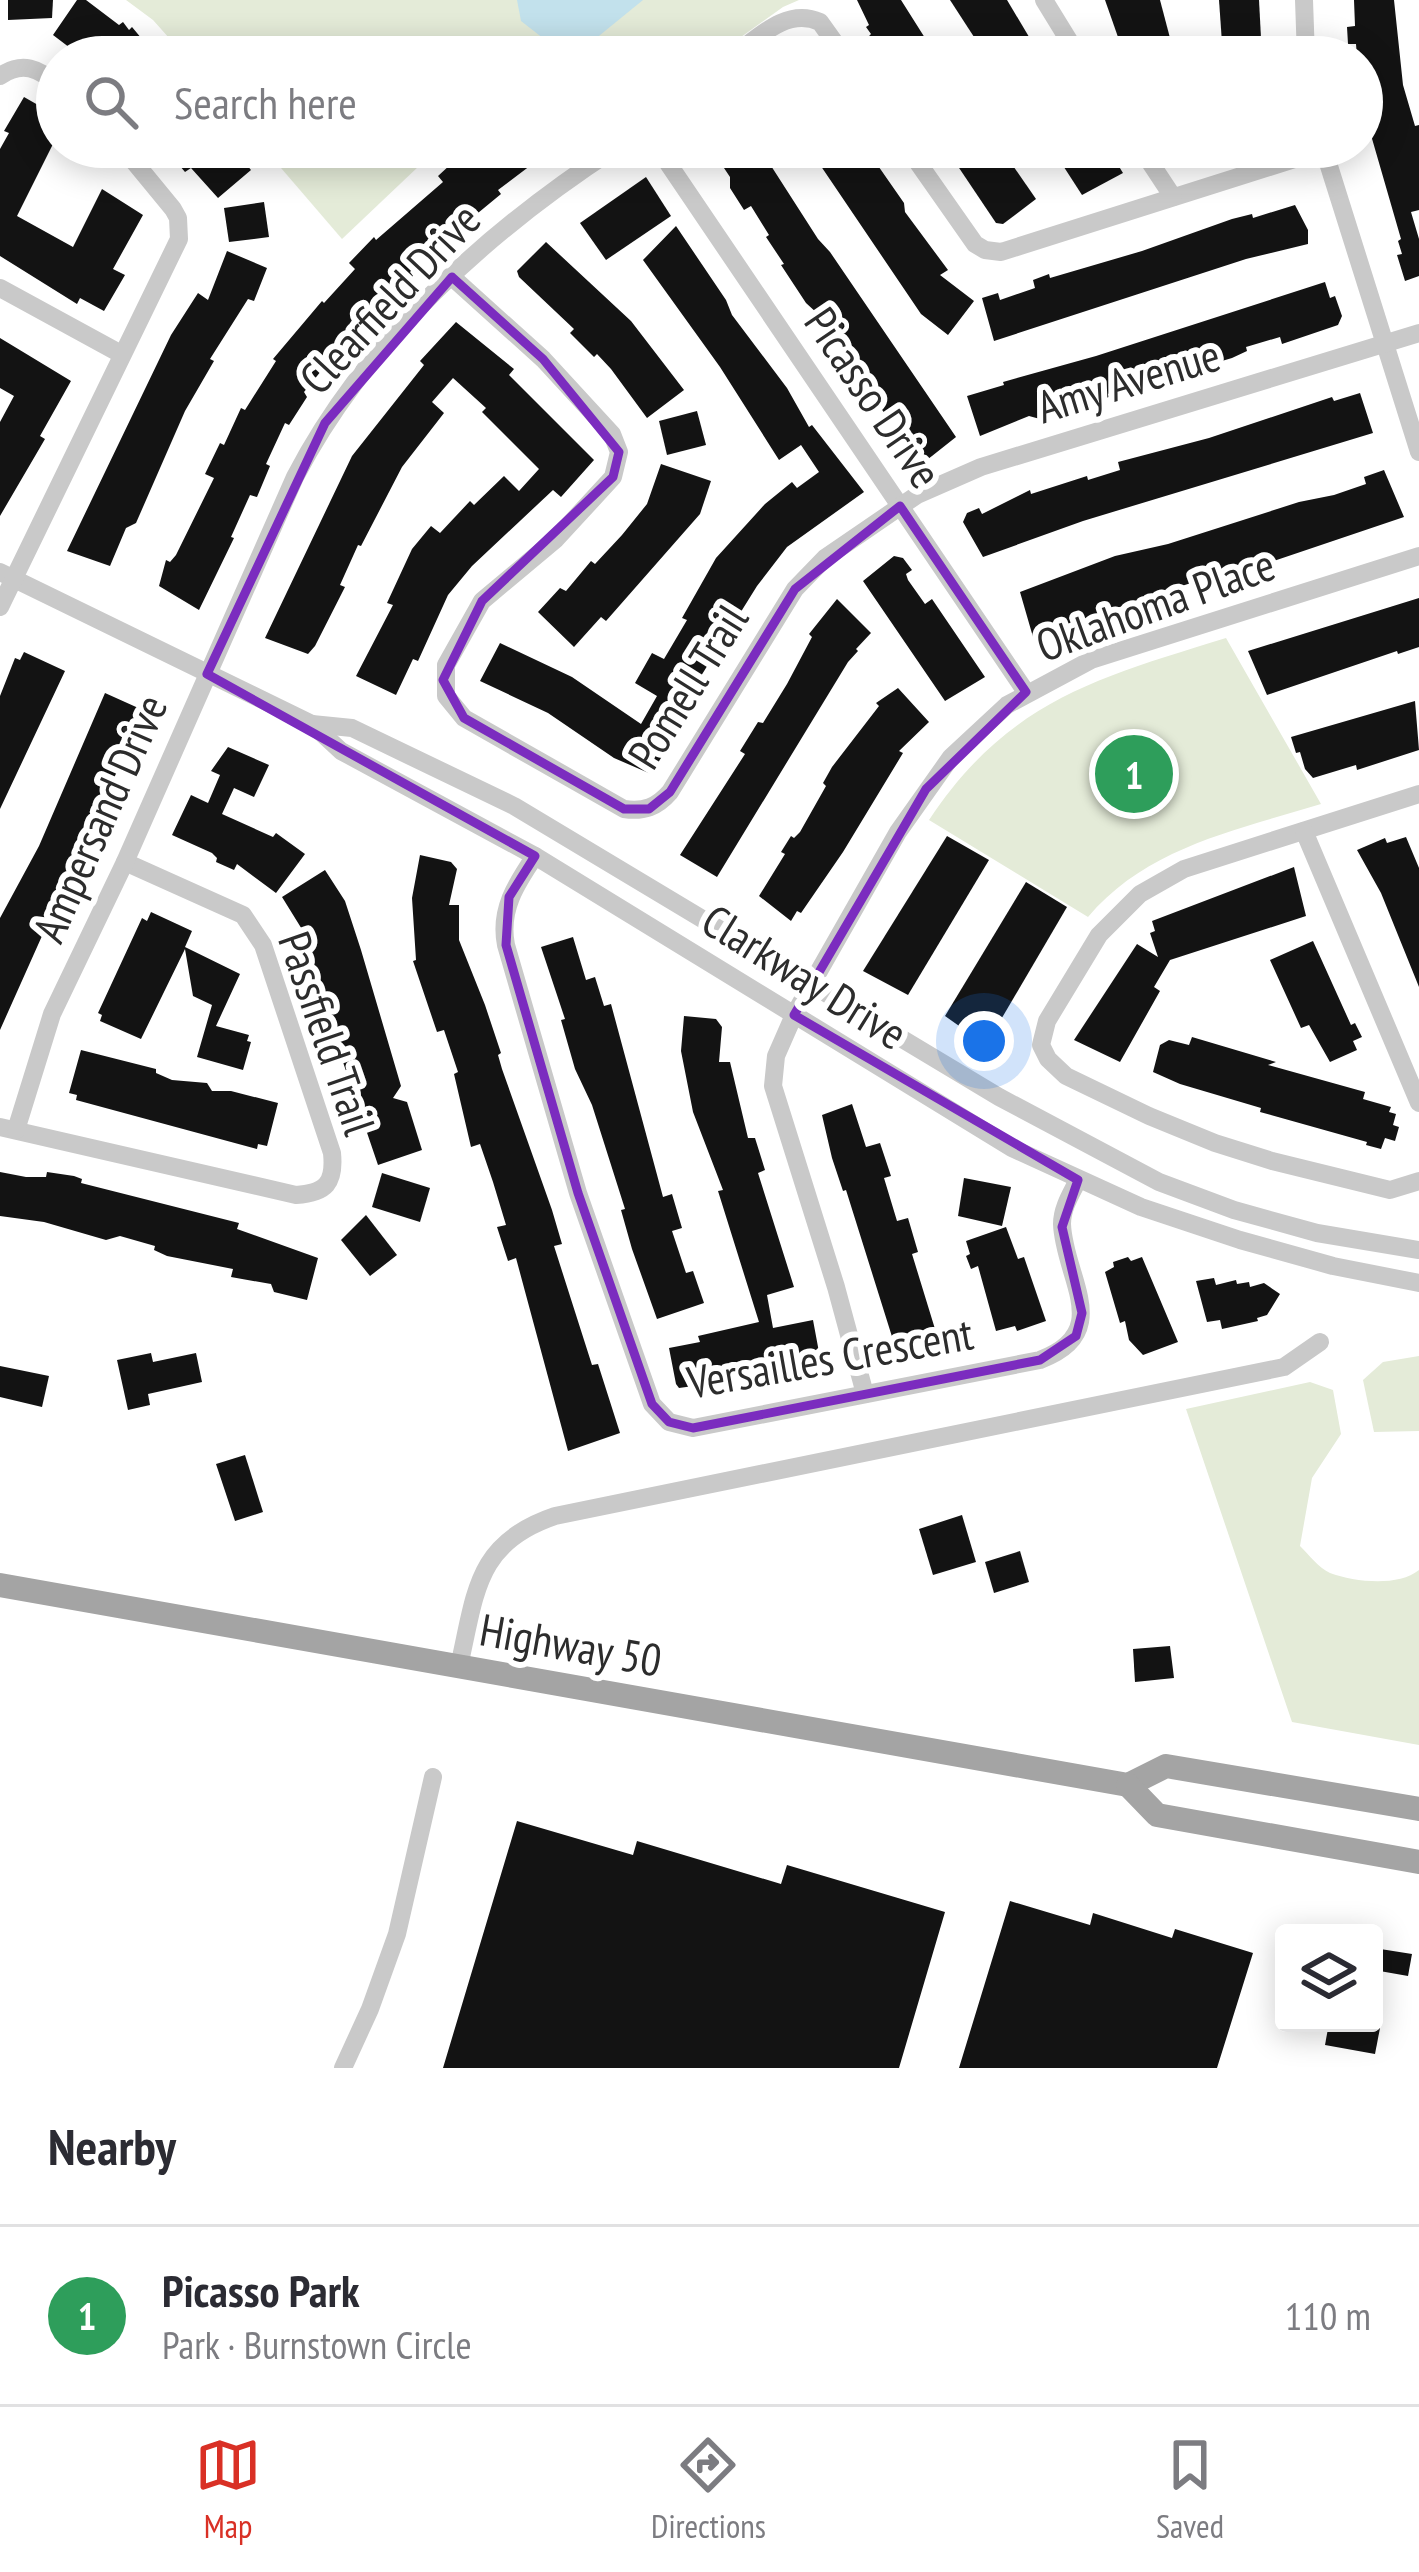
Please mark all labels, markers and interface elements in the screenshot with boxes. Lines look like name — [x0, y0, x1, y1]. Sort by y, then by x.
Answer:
search box — [36, 36, 1383, 168]
icon: search — [78, 69, 144, 135]
text: Search here — [174, 73, 357, 131]
street label: Clearfield Drive — [286, 191, 492, 405]
street label: Picasso Drive — [793, 296, 955, 498]
street label: Amy Avenue — [1029, 325, 1227, 435]
street label: Oklahoma Place — [1028, 534, 1282, 674]
street label: Pomell Trail — [614, 593, 760, 779]
street label: Ampersand Drive — [19, 685, 179, 951]
pin: 1 — [1095, 729, 1173, 819]
street label: Clarkway Drive — [692, 890, 918, 1062]
street label: Passfield Trail — [266, 924, 390, 1143]
your location — [954, 1011, 1014, 1071]
street label: Versailles Crescent — [682, 1303, 978, 1411]
street label: Highway 50 — [476, 1600, 666, 1688]
map controls — [1275, 1924, 1383, 2032]
button: layers — [1275, 1924, 1383, 2032]
text: Nearby — [48, 2113, 176, 2179]
text: Picasso Park — [162, 2261, 359, 2319]
text: 1 — [78, 2290, 96, 2341]
text: 110 m — [1285, 2290, 1371, 2341]
text: Park · Burnstown Circle — [162, 2319, 472, 2370]
tab: Map — [195, 2432, 261, 2547]
tab: Directions — [651, 2432, 766, 2547]
tab: Saved — [1156, 2432, 1224, 2547]

